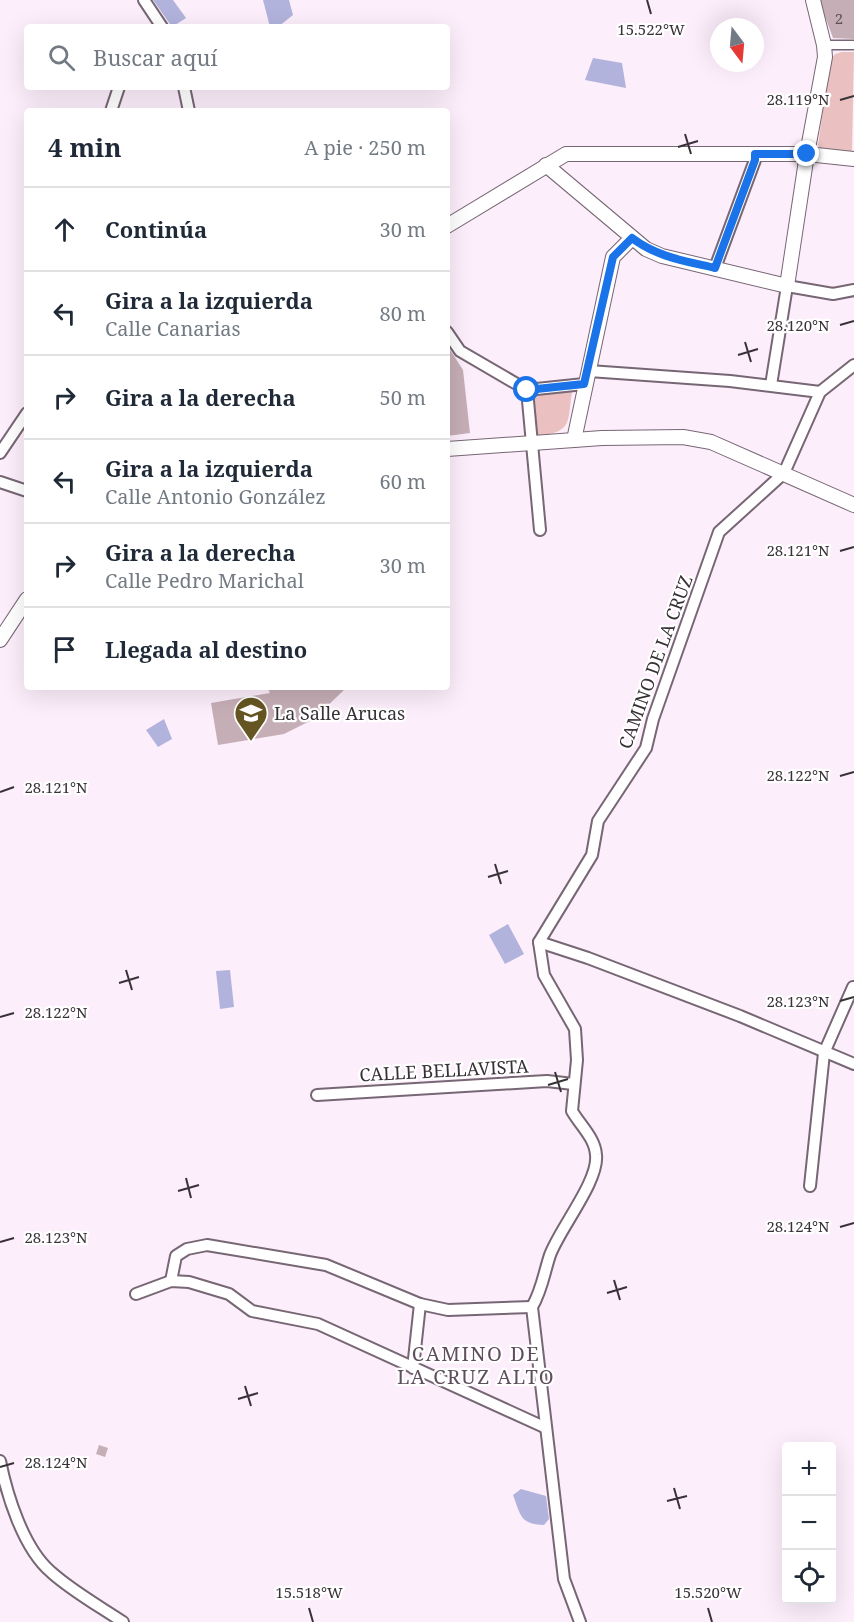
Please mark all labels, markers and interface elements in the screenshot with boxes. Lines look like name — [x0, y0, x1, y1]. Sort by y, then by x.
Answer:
house number: 2 — [835, 8, 843, 28]
north arrow — [710, 18, 764, 72]
text: 15.522°W — [617, 19, 685, 39]
search box — [24, 24, 450, 90]
icon: search — [45, 41, 78, 74]
text: Buscar aquí — [93, 42, 217, 72]
text: 28.119°N — [766, 89, 830, 109]
text: 4 min — [48, 129, 122, 165]
text: A pie · 250 m — [304, 134, 426, 161]
route end — [793, 140, 819, 166]
icon: ahead — [48, 213, 81, 246]
text: Continúa — [105, 214, 207, 244]
text: 30 m — [380, 216, 426, 243]
text: Gira a la izquierda — [105, 285, 313, 315]
icon: left — [48, 297, 81, 330]
text: 80 m — [380, 300, 426, 327]
text: Calle Canarias — [105, 315, 241, 342]
text: 28.120°N — [766, 315, 830, 335]
route start — [513, 376, 539, 402]
icon: right — [48, 381, 81, 414]
text: Gira a la derecha — [105, 382, 296, 412]
text: 50 m — [380, 384, 426, 411]
text: Gira a la izquierda — [105, 453, 313, 483]
icon: left — [48, 465, 81, 498]
text: 60 m — [380, 468, 426, 495]
text: Calle Antonio González — [105, 483, 326, 510]
text: Gira a la derecha — [105, 537, 296, 567]
text: 28.121°N — [766, 540, 830, 560]
icon: right — [48, 549, 81, 582]
text: 30 m — [380, 552, 426, 579]
text: Calle Pedro Marichal — [105, 567, 304, 594]
street label: CAMINO DE LA CRUZ — [612, 572, 698, 752]
icon: arrive — [48, 633, 81, 666]
text: Llegada al destino — [105, 634, 307, 664]
school or university icon: La Salle Arucas — [233, 695, 269, 742]
place label: La Salle Arucas — [274, 701, 405, 725]
text: 28.122°N — [766, 765, 830, 785]
text: 28.121°N — [24, 777, 88, 797]
text: 28.123°N — [766, 991, 830, 1011]
text: 28.122°N — [24, 1002, 88, 1022]
street label: CALLE BELLAVISTA — [359, 1054, 530, 1086]
text: 28.124°N — [766, 1216, 830, 1236]
text: 28.123°N — [24, 1227, 88, 1247]
district label: CAMINO DE LA CRUZ ALTO — [397, 1340, 555, 1390]
map controls — [782, 1442, 836, 1604]
button: + — [782, 1442, 836, 1496]
text: 28.124°N — [24, 1452, 88, 1472]
button: − — [782, 1496, 836, 1550]
button: locate — [782, 1550, 836, 1604]
text: 15.518°W — [275, 1582, 343, 1602]
text: 15.520°W — [674, 1582, 742, 1602]

